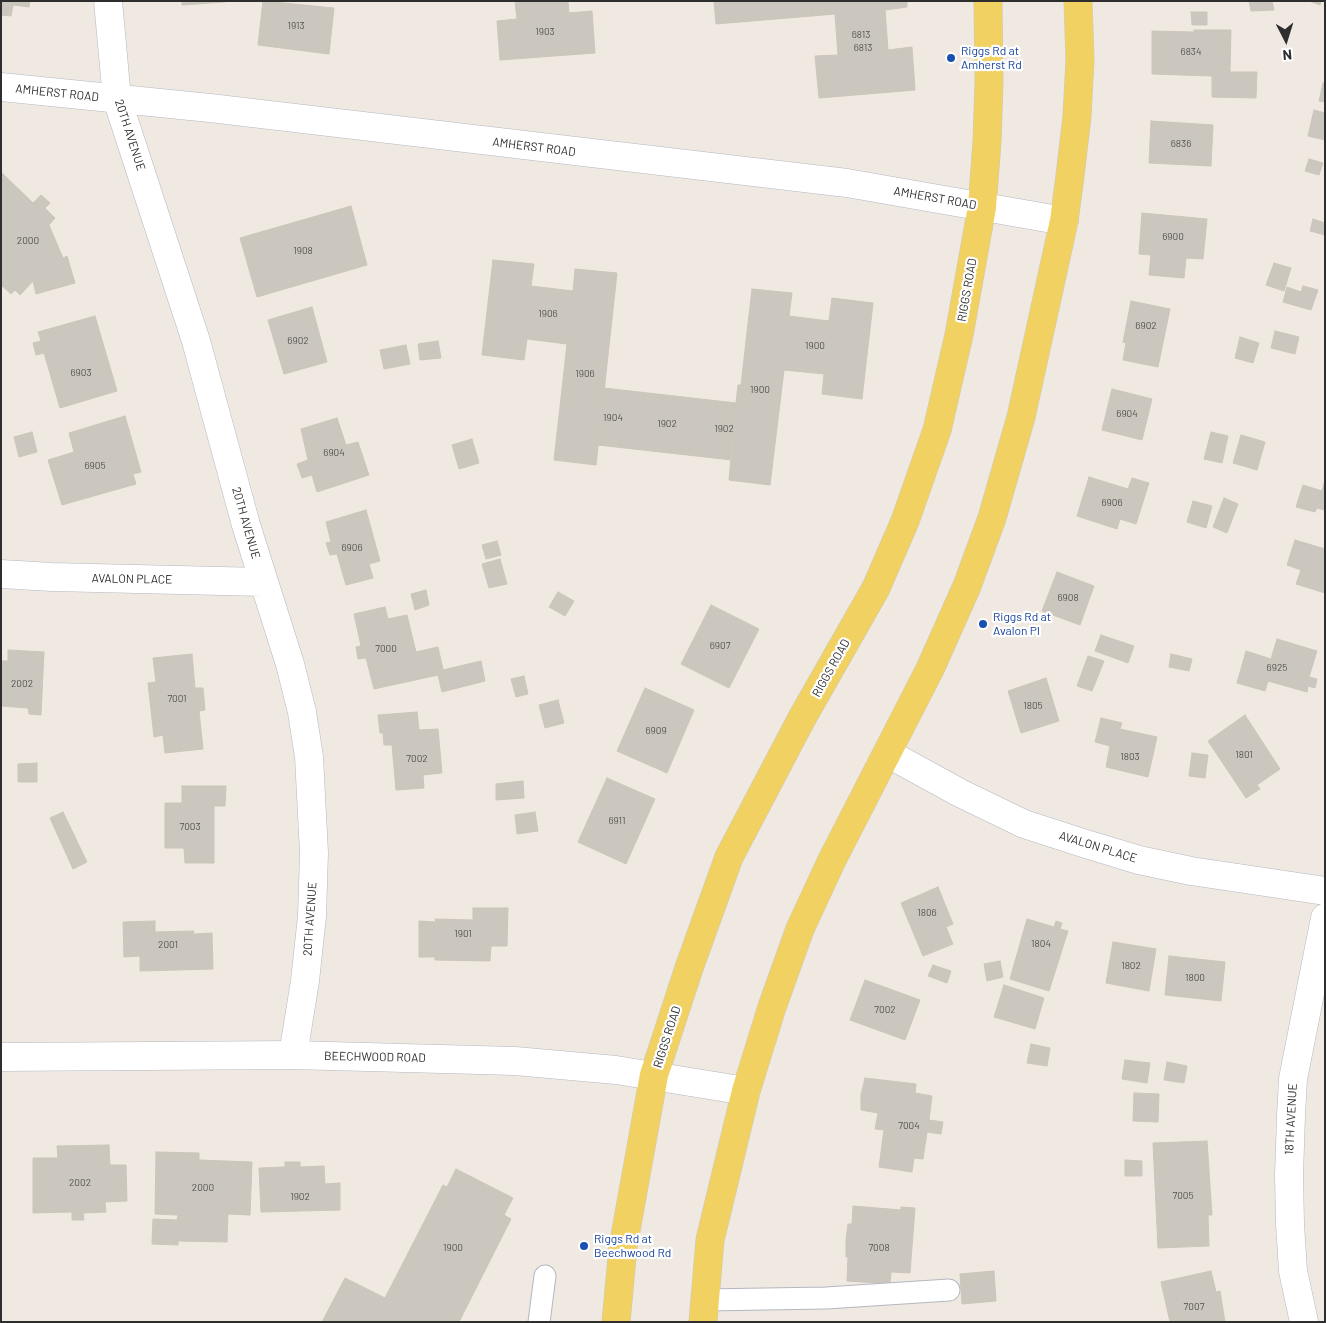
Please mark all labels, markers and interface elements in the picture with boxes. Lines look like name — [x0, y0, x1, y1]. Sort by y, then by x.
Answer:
north arrow — [1261, 15, 1311, 65]
house number: 1913 — [287, 20, 305, 32]
house number: 1903 — [535, 26, 555, 38]
house number: 6813 — [852, 29, 870, 41]
house number: 6813 — [854, 42, 872, 54]
place label: Riggs Rd at Amherst Rd — [961, 44, 1022, 72]
house number: 6834 — [1180, 46, 1202, 58]
text: N — [1282, 47, 1293, 64]
marker: Riggs Rd at Amherst Rd — [945, 52, 957, 64]
street label: AMHERST ROAD — [15, 81, 99, 105]
street label: 20TH AVENUE — [112, 97, 148, 173]
street label: AMHERST ROAD — [492, 135, 576, 159]
house number: 6836 — [1171, 138, 1191, 150]
street label: AMHERST ROAD — [892, 184, 978, 212]
house number: 6900 — [1162, 231, 1184, 243]
house number: 2000 — [17, 235, 39, 247]
house number: 1908 — [293, 245, 313, 257]
street label: RIGGS ROAD — [954, 257, 980, 323]
house number: 1906 — [538, 308, 558, 320]
house number: 6902 — [1135, 320, 1157, 332]
house number: 6902 — [287, 335, 309, 347]
house number: 1900 — [805, 340, 825, 352]
house number: 6903 — [70, 367, 92, 379]
house number: 1906 — [575, 368, 595, 380]
house number: 1900 — [750, 384, 770, 396]
house number: 6904 — [1116, 408, 1138, 420]
house number: 1904 — [603, 412, 623, 424]
house number: 1902 — [657, 418, 677, 430]
house number: 1902 — [714, 423, 734, 435]
house number: 6904 — [323, 447, 345, 459]
house number: 6905 — [84, 460, 106, 472]
street label: 20TH AVENUE — [229, 485, 263, 561]
house number: 6906 — [1101, 497, 1123, 509]
house number: 6906 — [341, 542, 363, 554]
street label: AVALON PLACE — [91, 571, 173, 587]
house number: 6908 — [1057, 592, 1079, 604]
place label: Riggs Rd at Avalon Pl — [993, 610, 1051, 638]
marker: Riggs Rd at Avalon Pl — [977, 618, 989, 630]
street label: RIGGS ROAD — [809, 636, 853, 700]
house number: 6907 — [710, 640, 730, 652]
house number: 7000 — [375, 643, 397, 655]
house number: 6925 — [1267, 662, 1287, 674]
house number: 2002 — [11, 678, 33, 690]
house number: 7001 — [167, 693, 187, 705]
house number: 1805 — [1023, 700, 1043, 712]
house number: 6909 — [645, 725, 667, 737]
house number: 1801 — [1235, 749, 1253, 761]
house number: 1803 — [1120, 751, 1140, 763]
house number: 7002 — [406, 753, 428, 765]
house number: 6911 — [608, 815, 626, 827]
house number: 7003 — [179, 821, 201, 833]
street label: AVALON PLACE — [1057, 828, 1139, 866]
street label: 20TH AVENUE — [300, 881, 320, 957]
house number: 1806 — [917, 907, 937, 919]
house number: 1901 — [454, 928, 472, 940]
house number: 1804 — [1031, 938, 1051, 950]
house number: 2001 — [158, 939, 178, 951]
house number: 1802 — [1121, 960, 1141, 972]
house number: 1800 — [1185, 972, 1205, 984]
street label: RIGGS ROAD — [650, 1004, 684, 1070]
house number: 7002 — [874, 1004, 896, 1016]
street label: BEECHWOOD ROAD — [324, 1049, 426, 1065]
street label: 18TH AVENUE — [1282, 1083, 1300, 1155]
house number: 7004 — [898, 1120, 920, 1132]
house number: 2002 — [69, 1177, 91, 1189]
house number: 2000 — [192, 1182, 214, 1194]
house number: 7005 — [1172, 1190, 1194, 1202]
house number: 1902 — [290, 1191, 310, 1203]
place label: Riggs Rd at Beechwood Rd — [594, 1232, 671, 1260]
marker: Riggs Rd at Beechwood Rd — [578, 1240, 590, 1252]
house number: 1900 — [443, 1242, 463, 1254]
house number: 7008 — [868, 1242, 890, 1254]
house number: 7007 — [1184, 1301, 1204, 1313]

